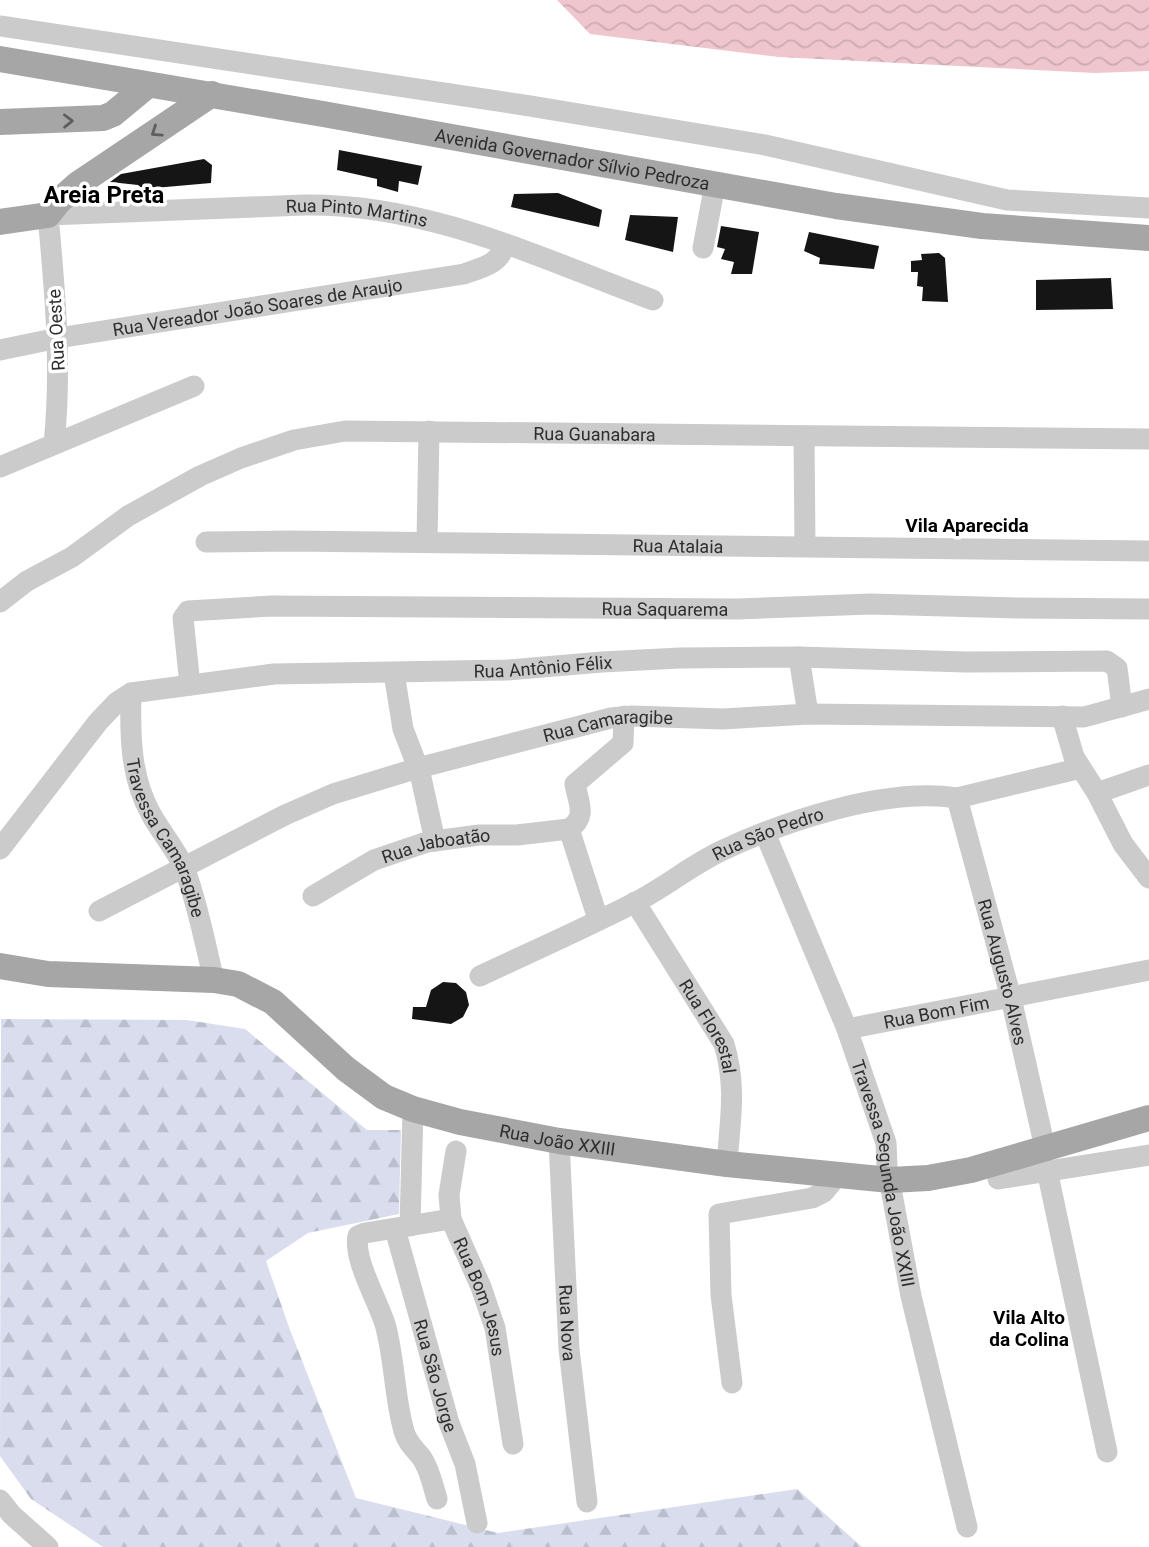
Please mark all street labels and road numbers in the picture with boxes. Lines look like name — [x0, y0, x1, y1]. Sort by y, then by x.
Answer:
street label: Avenida Governador Sílvio Pedroza — [433, 124, 711, 194]
street label: Rua Pinto Martins — [285, 194, 430, 230]
street label: Rua Vereador João Soares de Araujo — [111, 273, 404, 340]
street label: Rua Oeste — [43, 289, 69, 371]
street label: Rua Guanabara — [533, 422, 656, 445]
street label: Rua Atalaia — [632, 534, 724, 557]
street label: Rua Saquarema — [601, 598, 728, 619]
street label: Rua Antônio Félix — [473, 651, 613, 681]
street label: Rua Camaragibe — [541, 705, 673, 746]
street label: Travessa Camaragibe — [123, 757, 209, 919]
street label: Rua São Pedro — [709, 803, 826, 864]
street label: Rua Jaboatão — [379, 824, 490, 867]
street label: Rua Augusto Alves — [974, 896, 1032, 1047]
street label: Rua Florestal — [675, 975, 741, 1075]
street label: Rua Bom Fim — [882, 991, 991, 1032]
street label: Travessa Segunda João XXIII — [848, 1057, 920, 1289]
street label: Rua João XXIII — [498, 1119, 617, 1159]
street label: Rua Bom Jesus — [450, 1234, 510, 1358]
street label: Rua Nova — [555, 1284, 581, 1362]
street label: Rua São Jorge — [410, 1317, 462, 1435]

